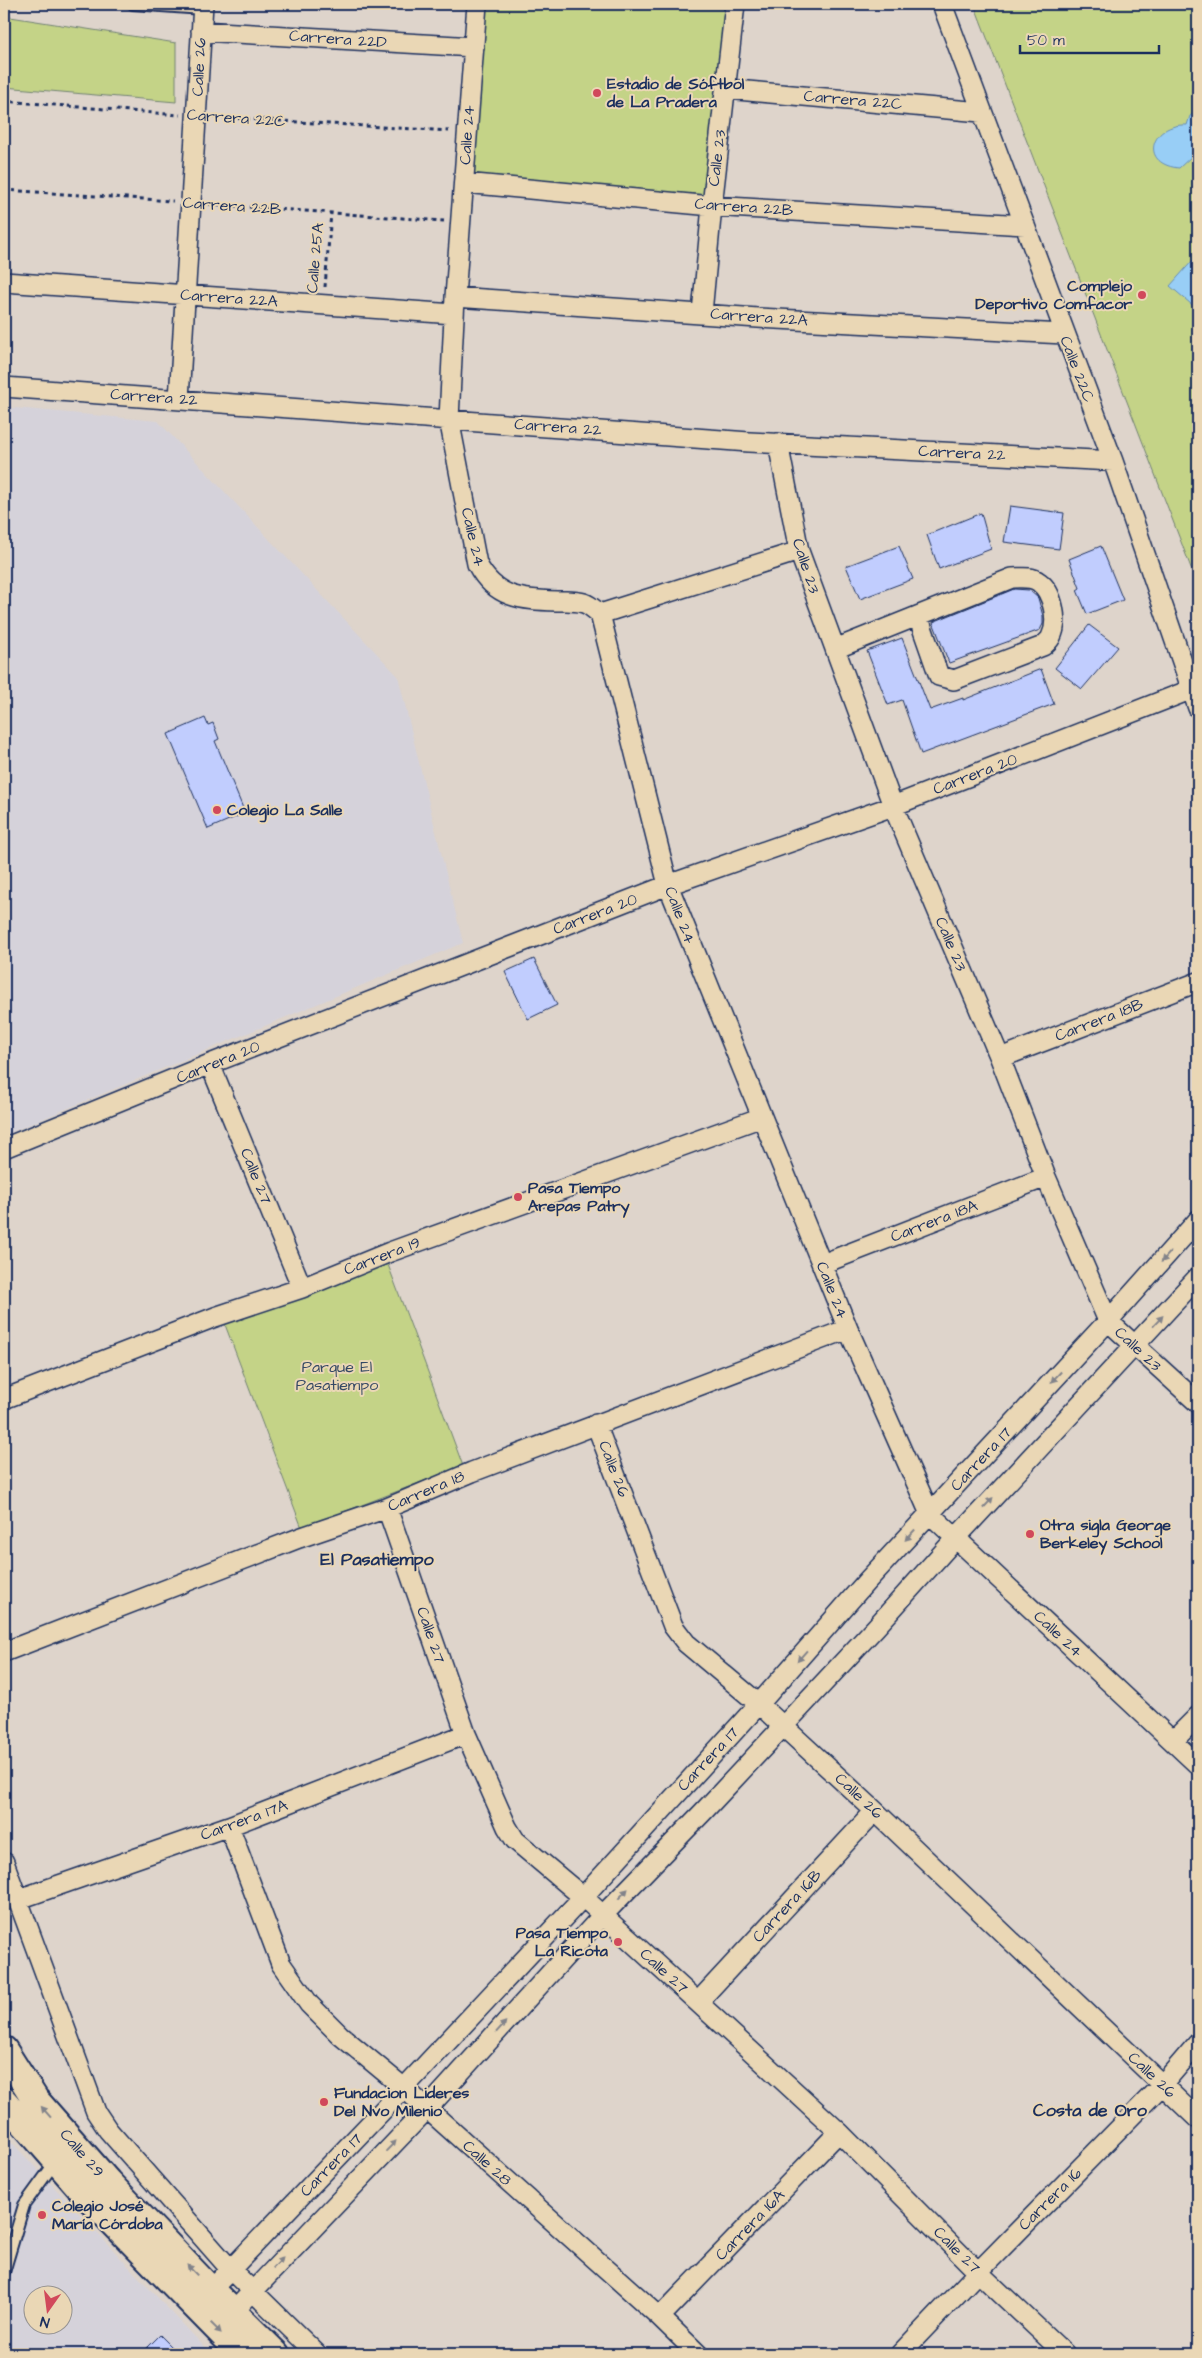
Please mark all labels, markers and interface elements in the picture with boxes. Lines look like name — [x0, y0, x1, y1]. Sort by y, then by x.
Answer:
scale bar — [1020, 22, 1158, 54]
street label: Carrera 22D — [288, 25, 388, 53]
text: 50 m — [1027, 30, 1065, 51]
street label: Calle 26 — [186, 37, 212, 97]
place label: Estadio de Sóftbol de La Pradera — [606, 73, 745, 113]
street label: Carrera 22C — [803, 85, 903, 115]
marker: Estadio de Sóftbol de La Pradera — [591, 87, 603, 99]
street label: Carrera 22C — [186, 104, 286, 132]
street label: Calle 24 — [454, 104, 480, 165]
street label: Calle 23 — [703, 128, 731, 188]
street label: Carrera 22B — [182, 192, 283, 220]
street label: Carrera 22B — [694, 193, 795, 221]
street label: Calle 25A — [301, 222, 329, 294]
place label: Complejo Deportivo Comfacor — [975, 275, 1133, 315]
street label: Carrera 22A — [179, 284, 279, 312]
marker: Complejo Deportivo Comfacor — [1136, 289, 1148, 301]
street label: Carrera 22A — [709, 303, 809, 331]
street label: Calle 22C — [1054, 333, 1100, 405]
street label: Carrera 22 — [110, 383, 198, 411]
street label: Carrera 22 — [514, 413, 602, 441]
street label: Carrera 22 — [918, 440, 1006, 466]
street label: Calle 24 — [456, 505, 490, 569]
street label: Calle 23 — [787, 536, 825, 596]
street label: Carrera 20 — [930, 748, 1020, 800]
place label: Colegio La Salle — [227, 799, 343, 823]
marker: Colegio La Salle — [211, 804, 223, 816]
street label: Calle 24 — [659, 883, 701, 947]
street label: Carrera 20 — [550, 888, 640, 940]
street label: Calle 23 — [930, 914, 972, 974]
street label: Carrera 18B — [1052, 993, 1147, 1047]
street label: Carrera 20 — [173, 1035, 263, 1089]
street label: Calle 27 — [235, 1145, 277, 1207]
place label: Pasa Tiempo Arepas Patry — [528, 1177, 630, 1218]
marker: Pasa Tiempo Arepas Patry — [512, 1191, 524, 1203]
street label: Carrera 18A — [887, 1194, 981, 1248]
street label: Carrera 19 — [341, 1231, 423, 1281]
one-way arrow — [1160, 1250, 1172, 1262]
street label: Calle 24 — [811, 1258, 853, 1322]
one-way arrow — [1152, 1315, 1164, 1327]
street label: Calle 23 — [1110, 1322, 1166, 1376]
park label: Parque El Pasatiempo — [296, 1356, 378, 1396]
one-way arrow — [1051, 1371, 1062, 1384]
street label: Carrera 17 — [945, 1422, 1017, 1496]
street label: Calle 26 — [593, 1438, 635, 1500]
street label: Carrera 18 — [384, 1465, 468, 1517]
one-way arrow — [982, 1498, 994, 1510]
place label: Otra sigla George Berkeley School — [1040, 1514, 1171, 1555]
one-way arrow — [904, 1528, 916, 1540]
marker: Otra sigla George Berkeley School — [1024, 1528, 1036, 1540]
district label: El Pasatiempo — [320, 1547, 435, 1572]
street label: Calle 27 — [411, 1604, 451, 1666]
street label: Calle 24 — [1029, 1606, 1087, 1662]
one-way arrow — [796, 1649, 807, 1662]
street label: Carrera 17 — [672, 1722, 744, 1796]
street label: Calle 26 — [830, 1768, 888, 1824]
street label: Carrera 17A — [197, 1794, 291, 1846]
street label: Carrera 16B — [747, 1864, 827, 1947]
one-way arrow — [617, 1889, 629, 1901]
place label: Pasa Tiempo La Ricota — [516, 1922, 609, 1962]
marker: Pasa Tiempo La Ricota — [612, 1936, 624, 1948]
street label: Calle 27 — [635, 1943, 693, 1999]
one-way arrow — [495, 2021, 507, 2033]
street label: Calle 26 — [1123, 2047, 1181, 2103]
place label: Fundacion Lideres Del Nvo Milenio — [334, 2082, 469, 2122]
marker: Fundacion Lideres Del Nvo Milenio — [318, 2096, 330, 2108]
district label: Costa de Oro — [1033, 2098, 1148, 2123]
one-way arrow — [41, 2105, 52, 2118]
street label: Calle 29 — [55, 2124, 109, 2182]
street label: Carrera 17 — [295, 2128, 367, 2202]
street label: Calle 28 — [458, 2135, 516, 2191]
one-way arrow — [385, 2141, 397, 2153]
street label: Carrera 16 — [1014, 2163, 1086, 2235]
street label: Carrera 16A — [710, 2184, 790, 2266]
place label: Colegio José María Córdoba — [52, 2195, 164, 2235]
marker: Colegio José María Córdoba — [36, 2209, 48, 2221]
street label: Calle 27 — [929, 2222, 986, 2279]
one-way arrow — [272, 2258, 284, 2270]
one-way arrow — [186, 2264, 198, 2276]
north arrow — [22, 2286, 72, 2336]
text: N — [38, 2311, 52, 2332]
one-way arrow — [209, 2322, 221, 2334]

